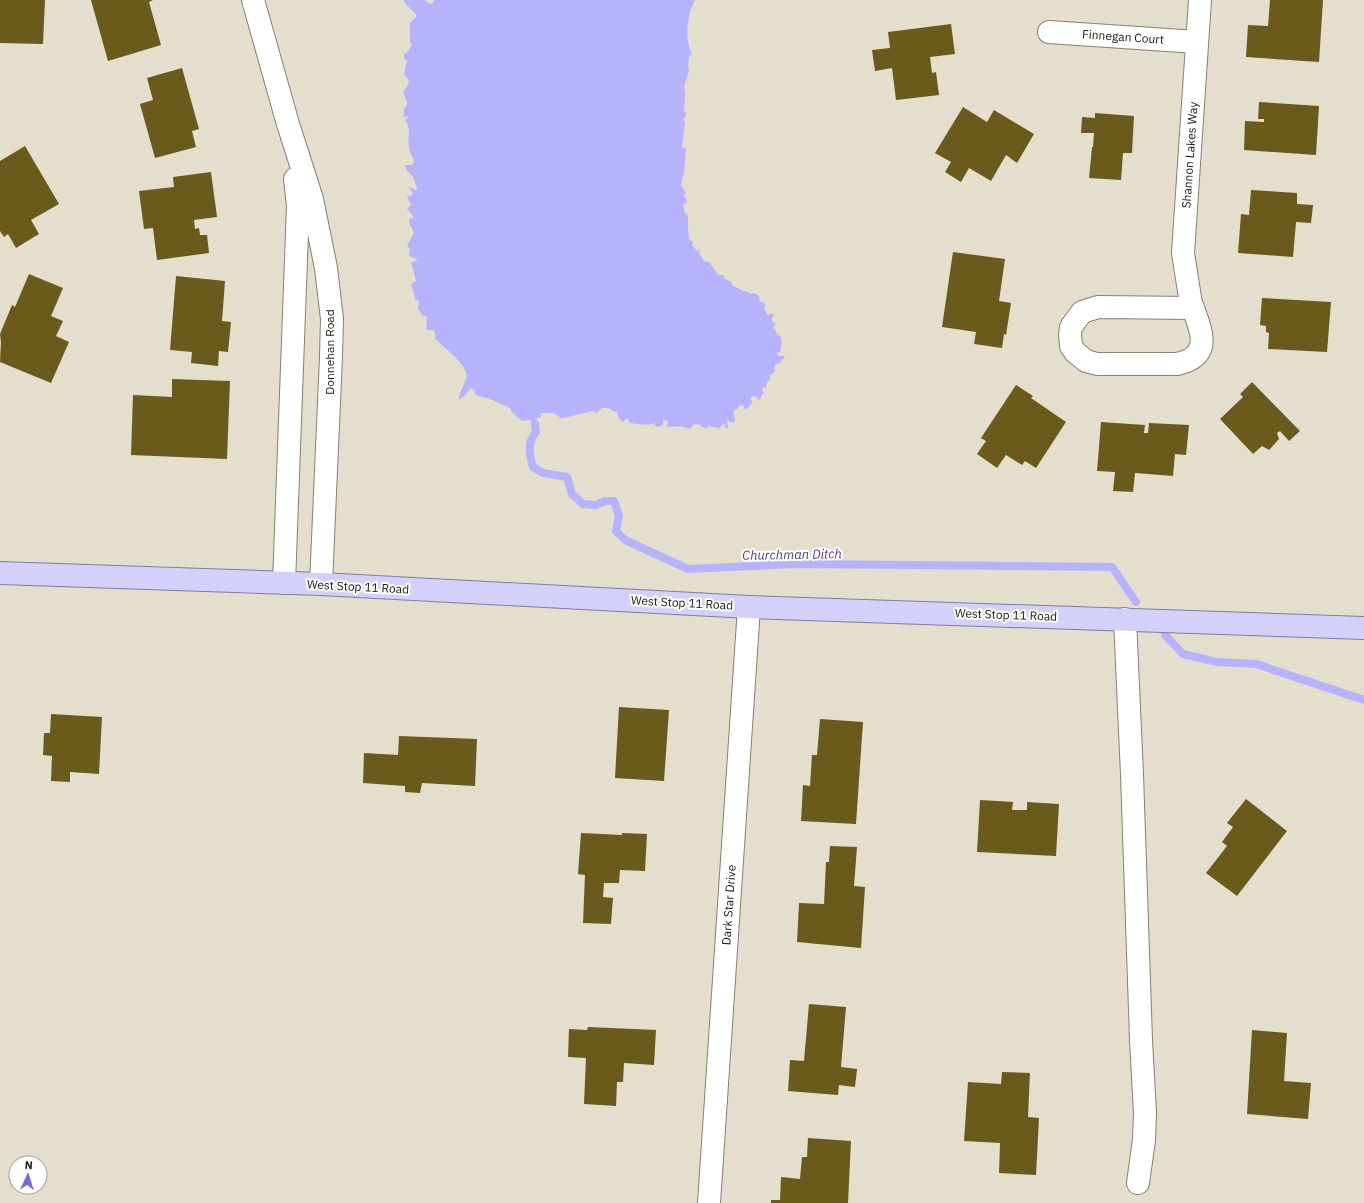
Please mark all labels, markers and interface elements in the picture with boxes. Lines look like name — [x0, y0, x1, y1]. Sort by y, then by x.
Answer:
street label: Finnegan Court — [1082, 26, 1164, 47]
street label: Shannon Lakes Way — [1178, 101, 1201, 209]
street label: Donnehan Road — [322, 309, 337, 395]
water label: Churchman Ditch — [742, 545, 842, 564]
street label: West Stop 11 Road — [307, 576, 410, 597]
street label: West Stop 11 Road — [631, 592, 734, 613]
street label: West Stop 11 Road — [955, 605, 1057, 624]
street label: Dark Star Drive — [718, 864, 739, 946]
north arrow — [8, 1155, 48, 1195]
text: N — [24, 1158, 33, 1172]

